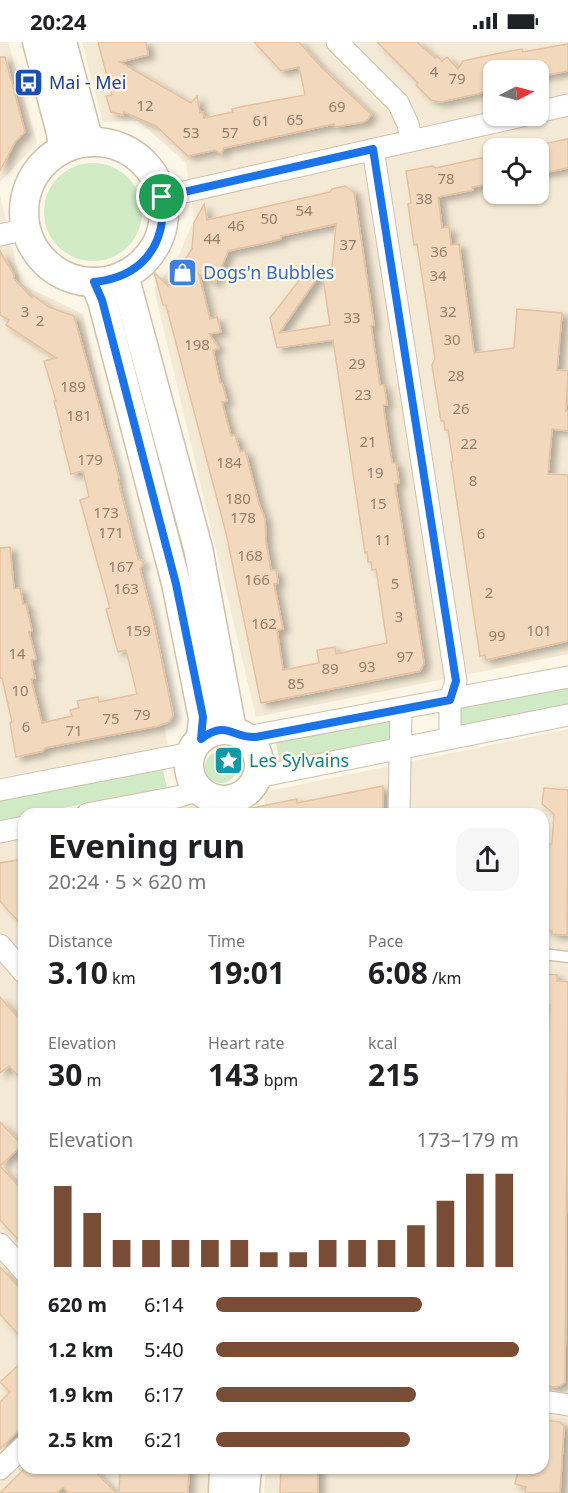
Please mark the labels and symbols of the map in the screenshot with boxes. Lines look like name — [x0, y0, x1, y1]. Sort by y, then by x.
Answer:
north arrow — [483, 60, 549, 126]
house number: 4 — [430, 61, 439, 81]
bus stop icon: Mai - Mei — [12, 67, 44, 99]
house number: 79 — [448, 68, 466, 88]
place label: Mai - Mei — [49, 70, 126, 94]
house number: 12 — [136, 95, 154, 115]
house number: 69 — [328, 96, 346, 116]
house number: 65 — [286, 109, 304, 129]
house number: 61 — [252, 110, 270, 130]
house number: 53 — [182, 122, 200, 142]
house number: 57 — [221, 122, 239, 142]
house number: 78 — [437, 168, 455, 188]
pin — [136, 171, 187, 222]
house number: 38 — [415, 188, 433, 208]
house number: 54 — [295, 200, 313, 220]
house number: 50 — [260, 208, 278, 228]
house number: 46 — [227, 215, 245, 235]
house number: 44 — [203, 228, 221, 248]
house number: 37 — [339, 234, 357, 254]
house number: 36 — [430, 241, 448, 261]
shop icon: Dogs'n Bubbles — [166, 257, 198, 289]
place label: Dogs'n Bubbles — [203, 260, 334, 284]
house number: 34 — [429, 265, 447, 285]
house number: 3 — [21, 301, 29, 321]
house number: 32 — [439, 301, 457, 321]
house number: 33 — [343, 307, 361, 327]
house number: 2 — [36, 310, 44, 330]
house number: 30 — [443, 329, 461, 349]
house number: 198 — [184, 334, 210, 354]
house number: 29 — [348, 353, 366, 373]
house number: 28 — [447, 365, 465, 385]
house number: 189 — [60, 376, 86, 396]
house number: 23 — [354, 384, 372, 404]
house number: 26 — [452, 398, 470, 418]
house number: 181 — [66, 405, 92, 425]
house number: 21 — [359, 431, 377, 451]
house number: 22 — [460, 433, 478, 453]
house number: 179 — [77, 449, 103, 469]
house number: 184 — [216, 452, 242, 472]
house number: 19 — [366, 462, 384, 482]
house number: 8 — [469, 470, 477, 490]
house number: 180 — [225, 488, 251, 508]
house number: 15 — [369, 493, 387, 513]
house number: 173 — [93, 502, 119, 522]
house number: 178 — [230, 507, 256, 527]
house number: 171 — [98, 522, 124, 542]
house number: 6 — [477, 523, 485, 543]
house number: 11 — [374, 529, 392, 549]
house number: 168 — [237, 545, 263, 565]
house number: 167 — [108, 556, 134, 576]
house number: 166 — [244, 569, 270, 589]
house number: 5 — [391, 573, 399, 593]
house number: 163 — [113, 578, 139, 598]
house number: 2 — [485, 582, 493, 602]
house number: 3 — [395, 606, 403, 626]
house number: 162 — [251, 613, 277, 633]
house number: 159 — [125, 620, 151, 640]
house number: 101 — [526, 620, 552, 640]
house number: 99 — [488, 625, 506, 645]
house number: 14 — [8, 643, 26, 663]
house number: 97 — [396, 646, 414, 666]
house number: 93 — [358, 656, 376, 676]
house number: 89 — [321, 658, 339, 678]
house number: 85 — [287, 673, 305, 693]
house number: 10 — [11, 680, 29, 700]
house number: 79 — [133, 704, 151, 724]
house number: 75 — [102, 708, 120, 728]
house number: 6 — [22, 716, 30, 736]
house number: 71 — [65, 720, 83, 740]
place icon: Les Sylvains — [212, 745, 244, 777]
place label: Les Sylvains — [249, 748, 349, 772]

